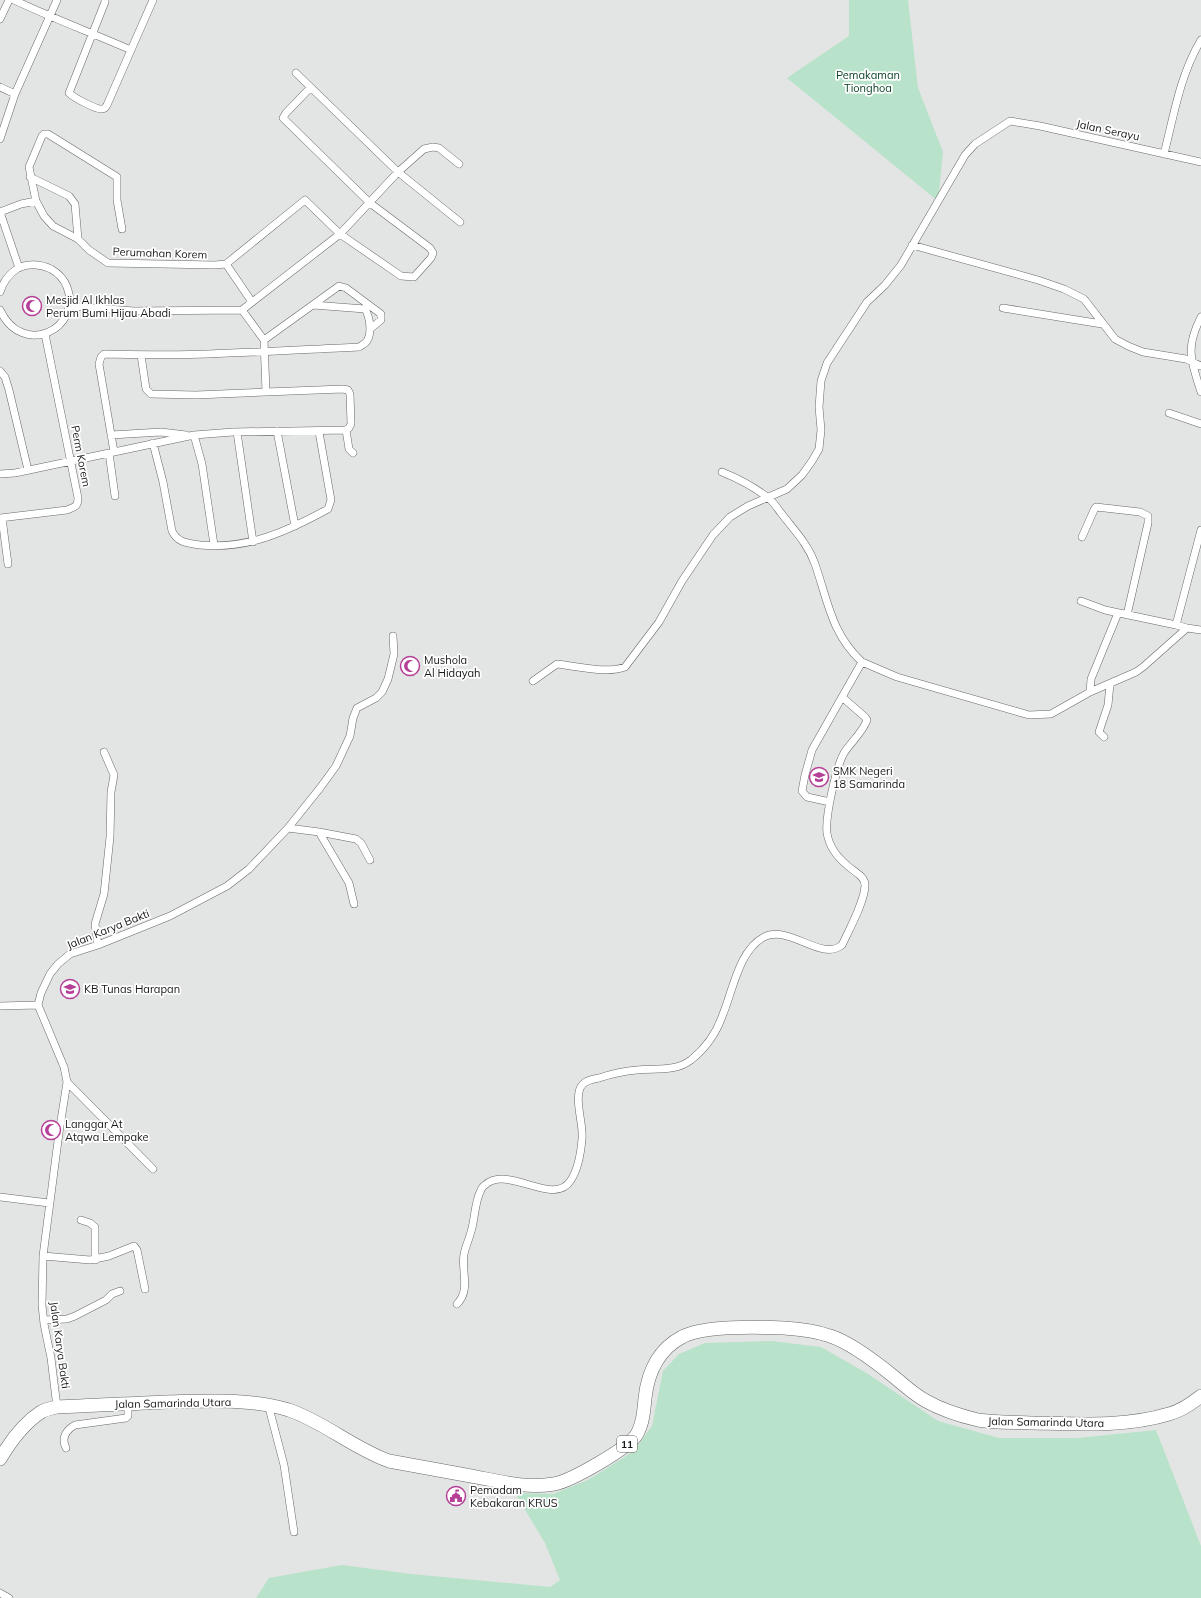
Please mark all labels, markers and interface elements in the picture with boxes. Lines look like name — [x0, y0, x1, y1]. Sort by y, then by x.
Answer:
park label: Pemakaman Tionghoa — [836, 68, 900, 95]
street label: Jalan Serayu — [1075, 116, 1141, 144]
street label: Perumahan Korem — [113, 244, 207, 262]
place label: Mesjid Al Ikhlas Perum Bumi Hijau Abadi — [46, 293, 171, 320]
mosque icon: Mesjid Al Ikhlas Perum Bumi Hijau Abadi — [21, 295, 43, 317]
street label: Perm Korem — [68, 424, 94, 488]
place label: Mushola Al Hidayah — [424, 653, 481, 680]
mosque icon: Mushola Al Hidayah — [399, 655, 421, 677]
place label: SMK Negeri 18 Samarinda — [833, 764, 905, 791]
school or university icon: SMK Negeri 18 Samarinda — [808, 766, 830, 788]
street label: Jalan Karya Bakti — [65, 906, 151, 952]
school or university icon: KB Tunas Harapan — [59, 978, 81, 1000]
place label: KB Tunas Harapan — [84, 982, 180, 996]
place label: Langgar At Atqwa Lempake — [65, 1117, 149, 1144]
mosque icon: Langgar At Atqwa Lempake — [40, 1119, 62, 1141]
street label: Jalan Karya Bakti — [47, 1300, 73, 1390]
street label: Jalan Samarinda Utara — [115, 1395, 231, 1411]
street label: Jalan Samarinda Utara — [988, 1414, 1104, 1430]
road number: 11 — [617, 1436, 637, 1452]
place label: Pemadam Kebakaran KRUS — [470, 1483, 558, 1510]
public building icon: Pemadam Kebakaran KRUS — [445, 1485, 467, 1507]

